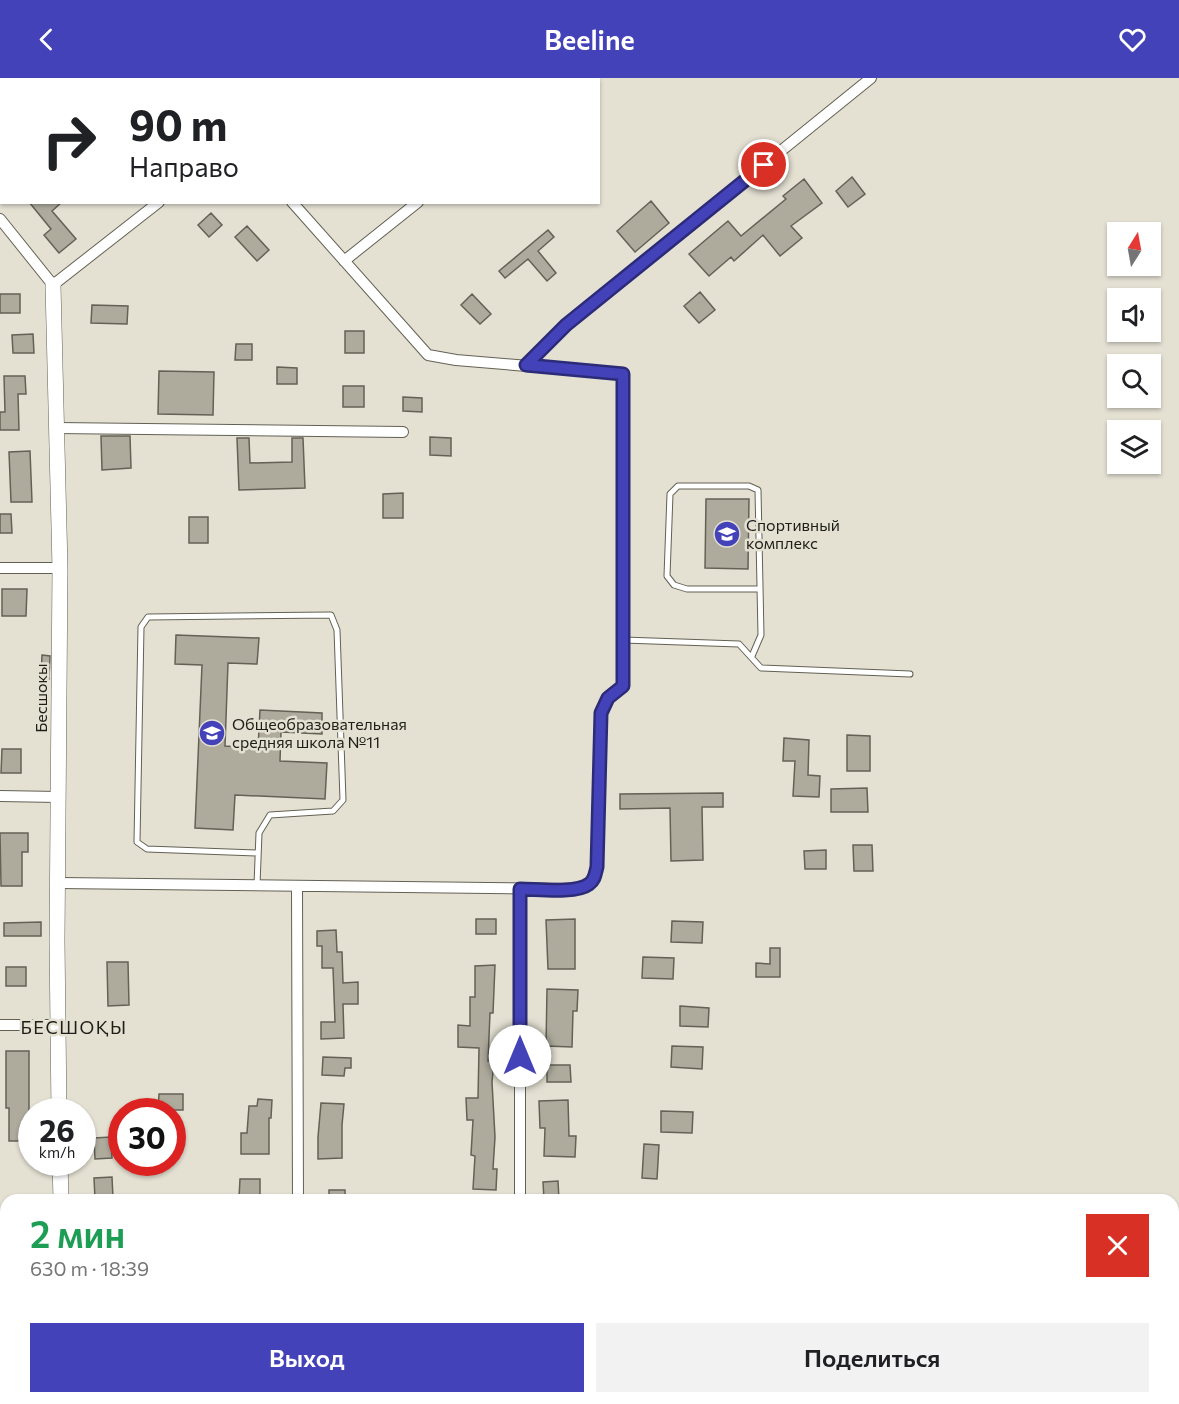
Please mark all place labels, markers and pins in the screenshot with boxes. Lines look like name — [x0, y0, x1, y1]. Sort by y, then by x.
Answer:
pin — [738, 139, 789, 190]
place label: Спортивный комплекс — [746, 515, 840, 552]
school or university icon: Спортивный комплекс — [712, 519, 742, 549]
place label: Общеобразовательная средняя школа №11 — [232, 714, 407, 751]
school or university icon: Общеобразовательная средняя школа №11 — [197, 718, 227, 748]

